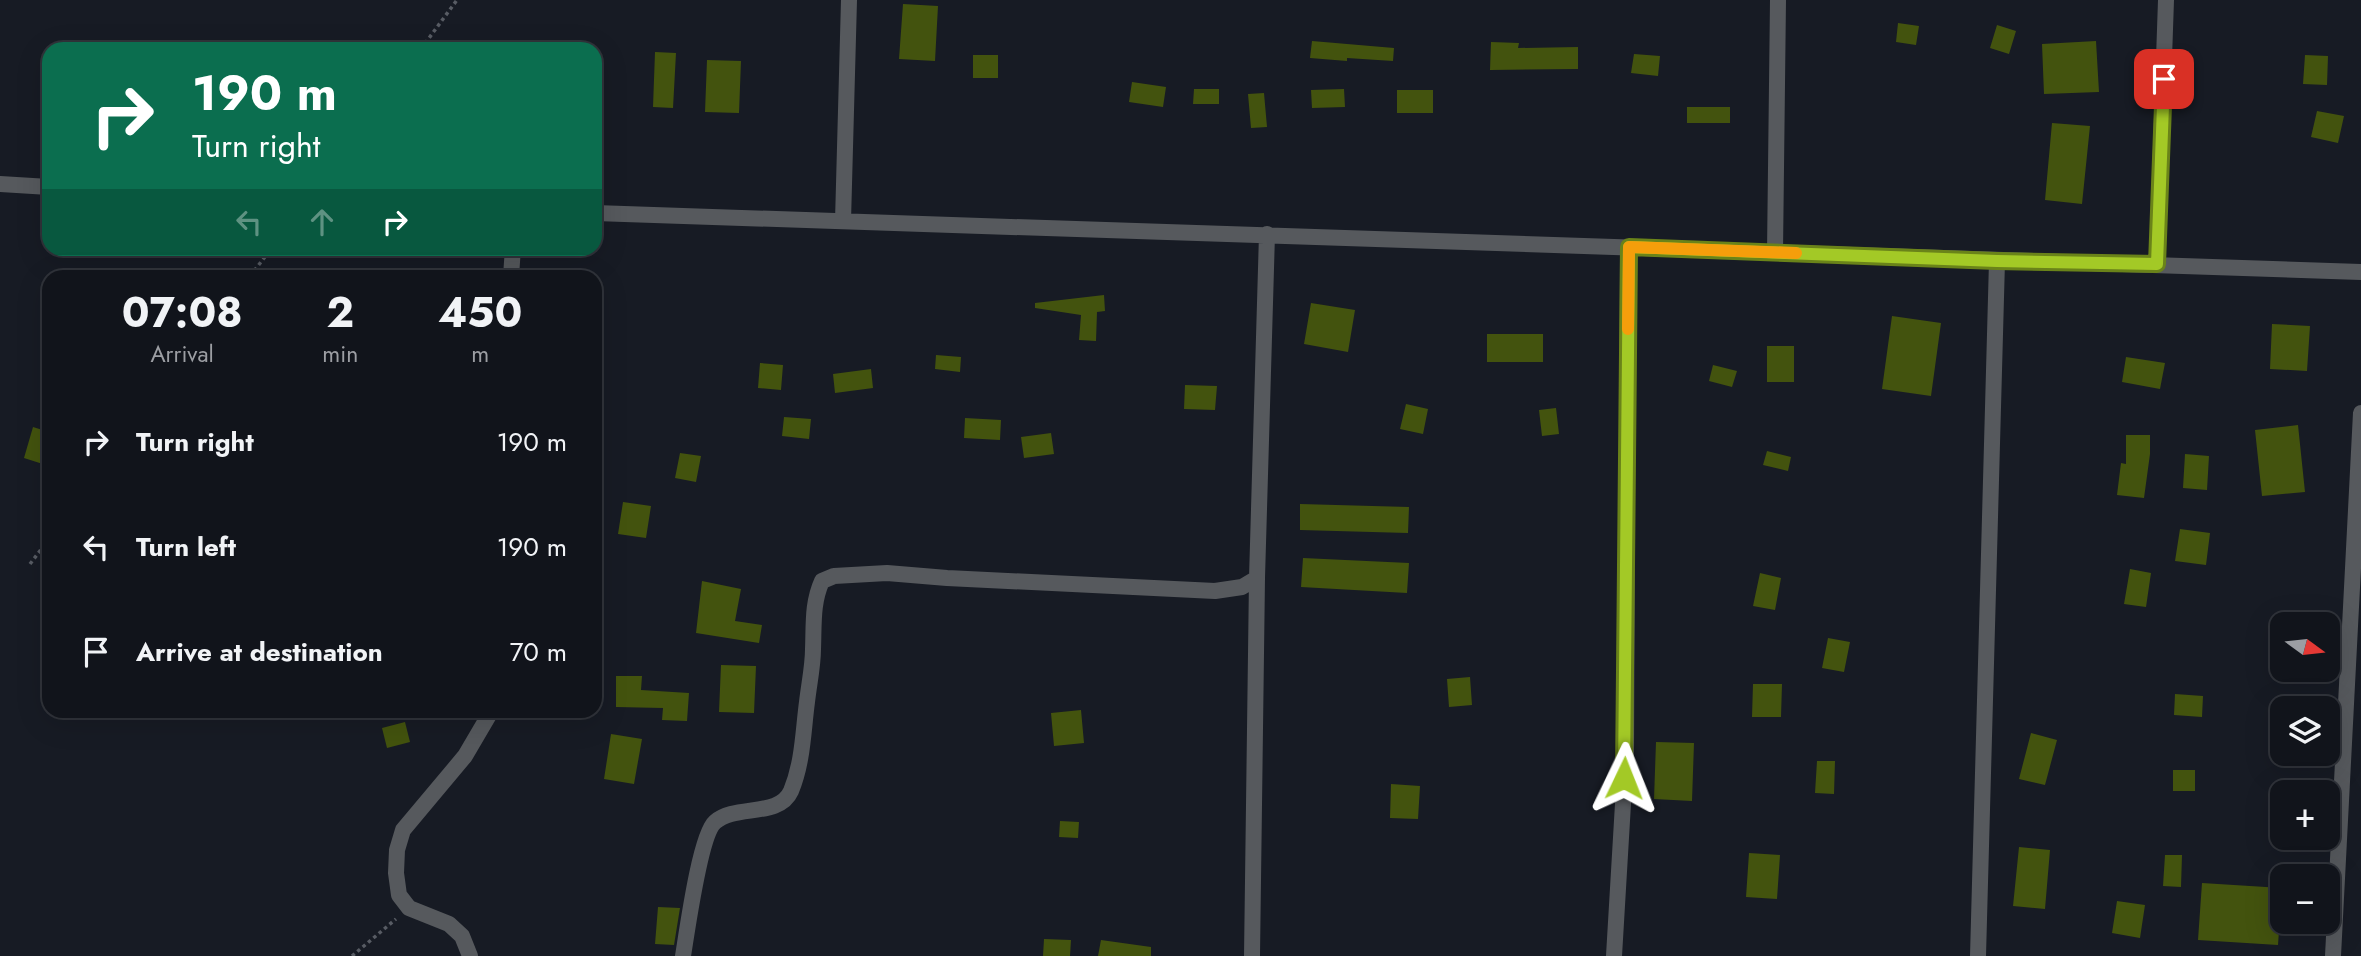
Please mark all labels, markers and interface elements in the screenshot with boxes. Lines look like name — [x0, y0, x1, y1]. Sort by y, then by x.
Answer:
pin — [2134, 49, 2194, 109]
text: 190 m — [192, 58, 337, 128]
icon: arrive — [2145, 60, 2183, 98]
icon: right — [77, 70, 168, 161]
text: Turn right — [192, 123, 321, 169]
icon: left — [230, 203, 268, 241]
icon: ahead — [303, 203, 341, 241]
icon: right — [376, 203, 414, 241]
text: 07:08 — [122, 282, 243, 343]
text: 2 — [326, 282, 354, 343]
text: 450 — [438, 282, 522, 343]
text: Arrival — [150, 337, 214, 371]
text: min — [322, 337, 358, 371]
text: m — [471, 337, 489, 371]
icon: right — [77, 423, 115, 461]
text: Turn right — [136, 423, 254, 461]
text: 190 m — [497, 423, 567, 461]
icon: left — [77, 528, 115, 566]
text: Turn left — [136, 528, 236, 566]
text: 190 m — [497, 528, 567, 566]
north arrow — [2270, 612, 2340, 682]
map controls — [2270, 612, 2340, 934]
icon: arrive — [77, 633, 115, 671]
text: Arrive at destination — [136, 633, 383, 671]
text: 70 m — [510, 633, 567, 671]
button: layers — [2270, 696, 2340, 766]
position arrow — [1587, 741, 1661, 815]
button: + — [2270, 780, 2340, 850]
button: − — [2270, 864, 2340, 934]

